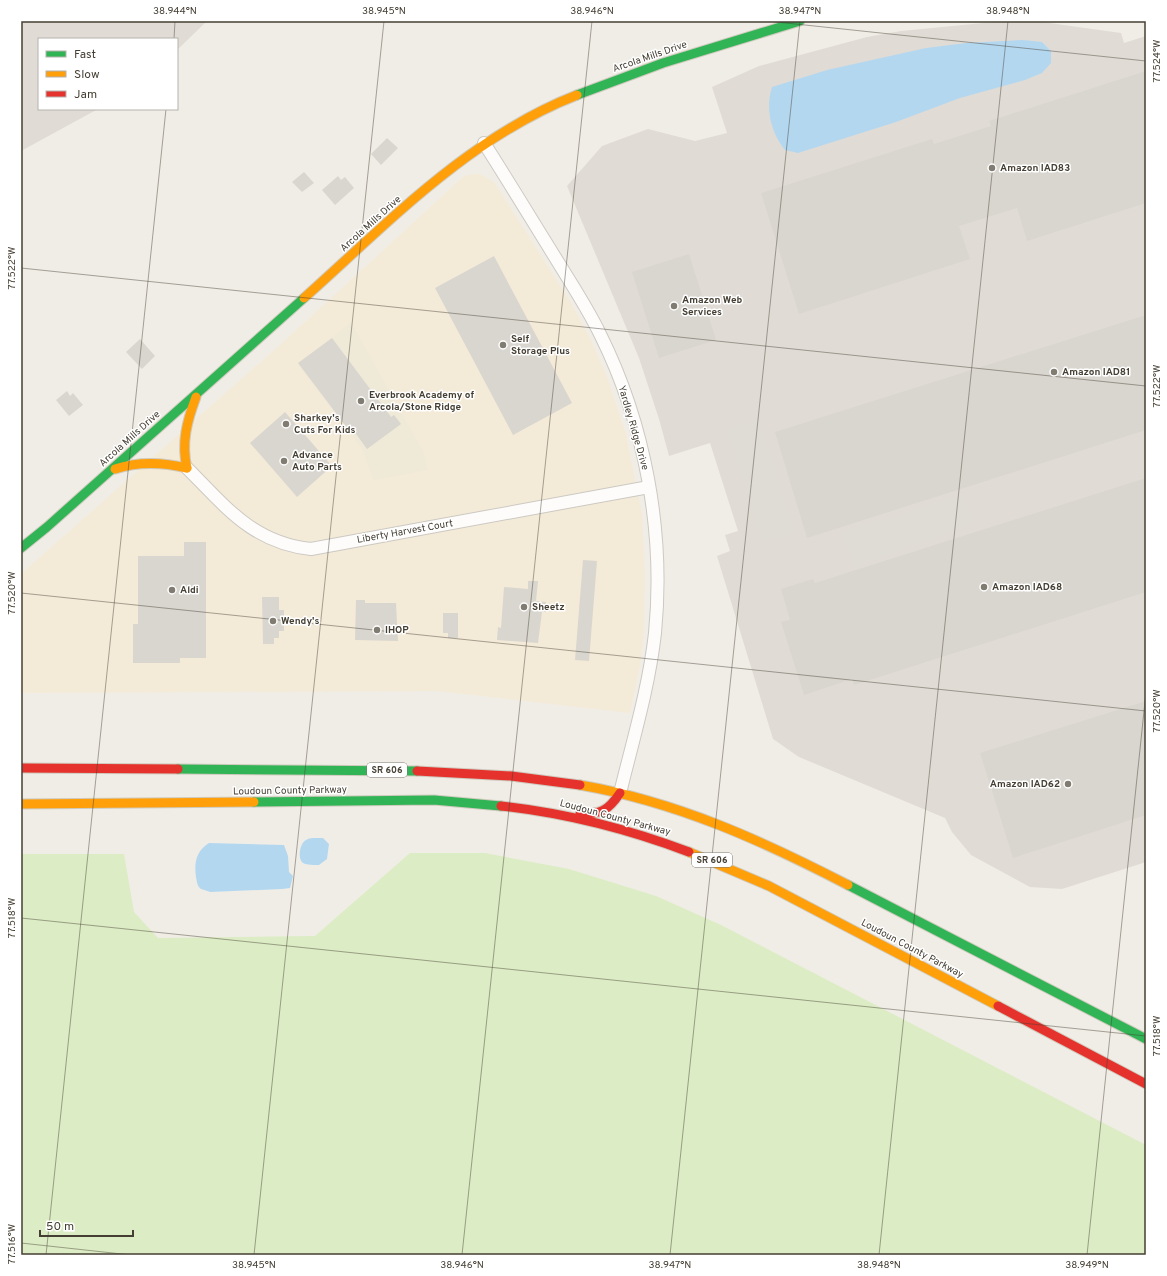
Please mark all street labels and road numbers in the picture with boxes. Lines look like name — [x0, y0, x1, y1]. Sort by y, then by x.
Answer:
street label: Arcola Mills Drive — [611, 38, 689, 76]
street label: Arcola Mills Drive — [338, 193, 404, 255]
street label: Yardley Ridge Drive — [615, 384, 651, 472]
street label: Arcola Mills Drive — [97, 408, 163, 470]
street label: Liberty Harvest Court — [356, 517, 454, 547]
road number: SR 606 — [367, 763, 407, 777]
street label: Loudoun County Parkway — [233, 784, 347, 798]
street label: Loudoun County Parkway — [558, 797, 672, 839]
road number: SR 606 — [692, 853, 732, 867]
street label: Loudoun County Parkway — [859, 916, 965, 982]

